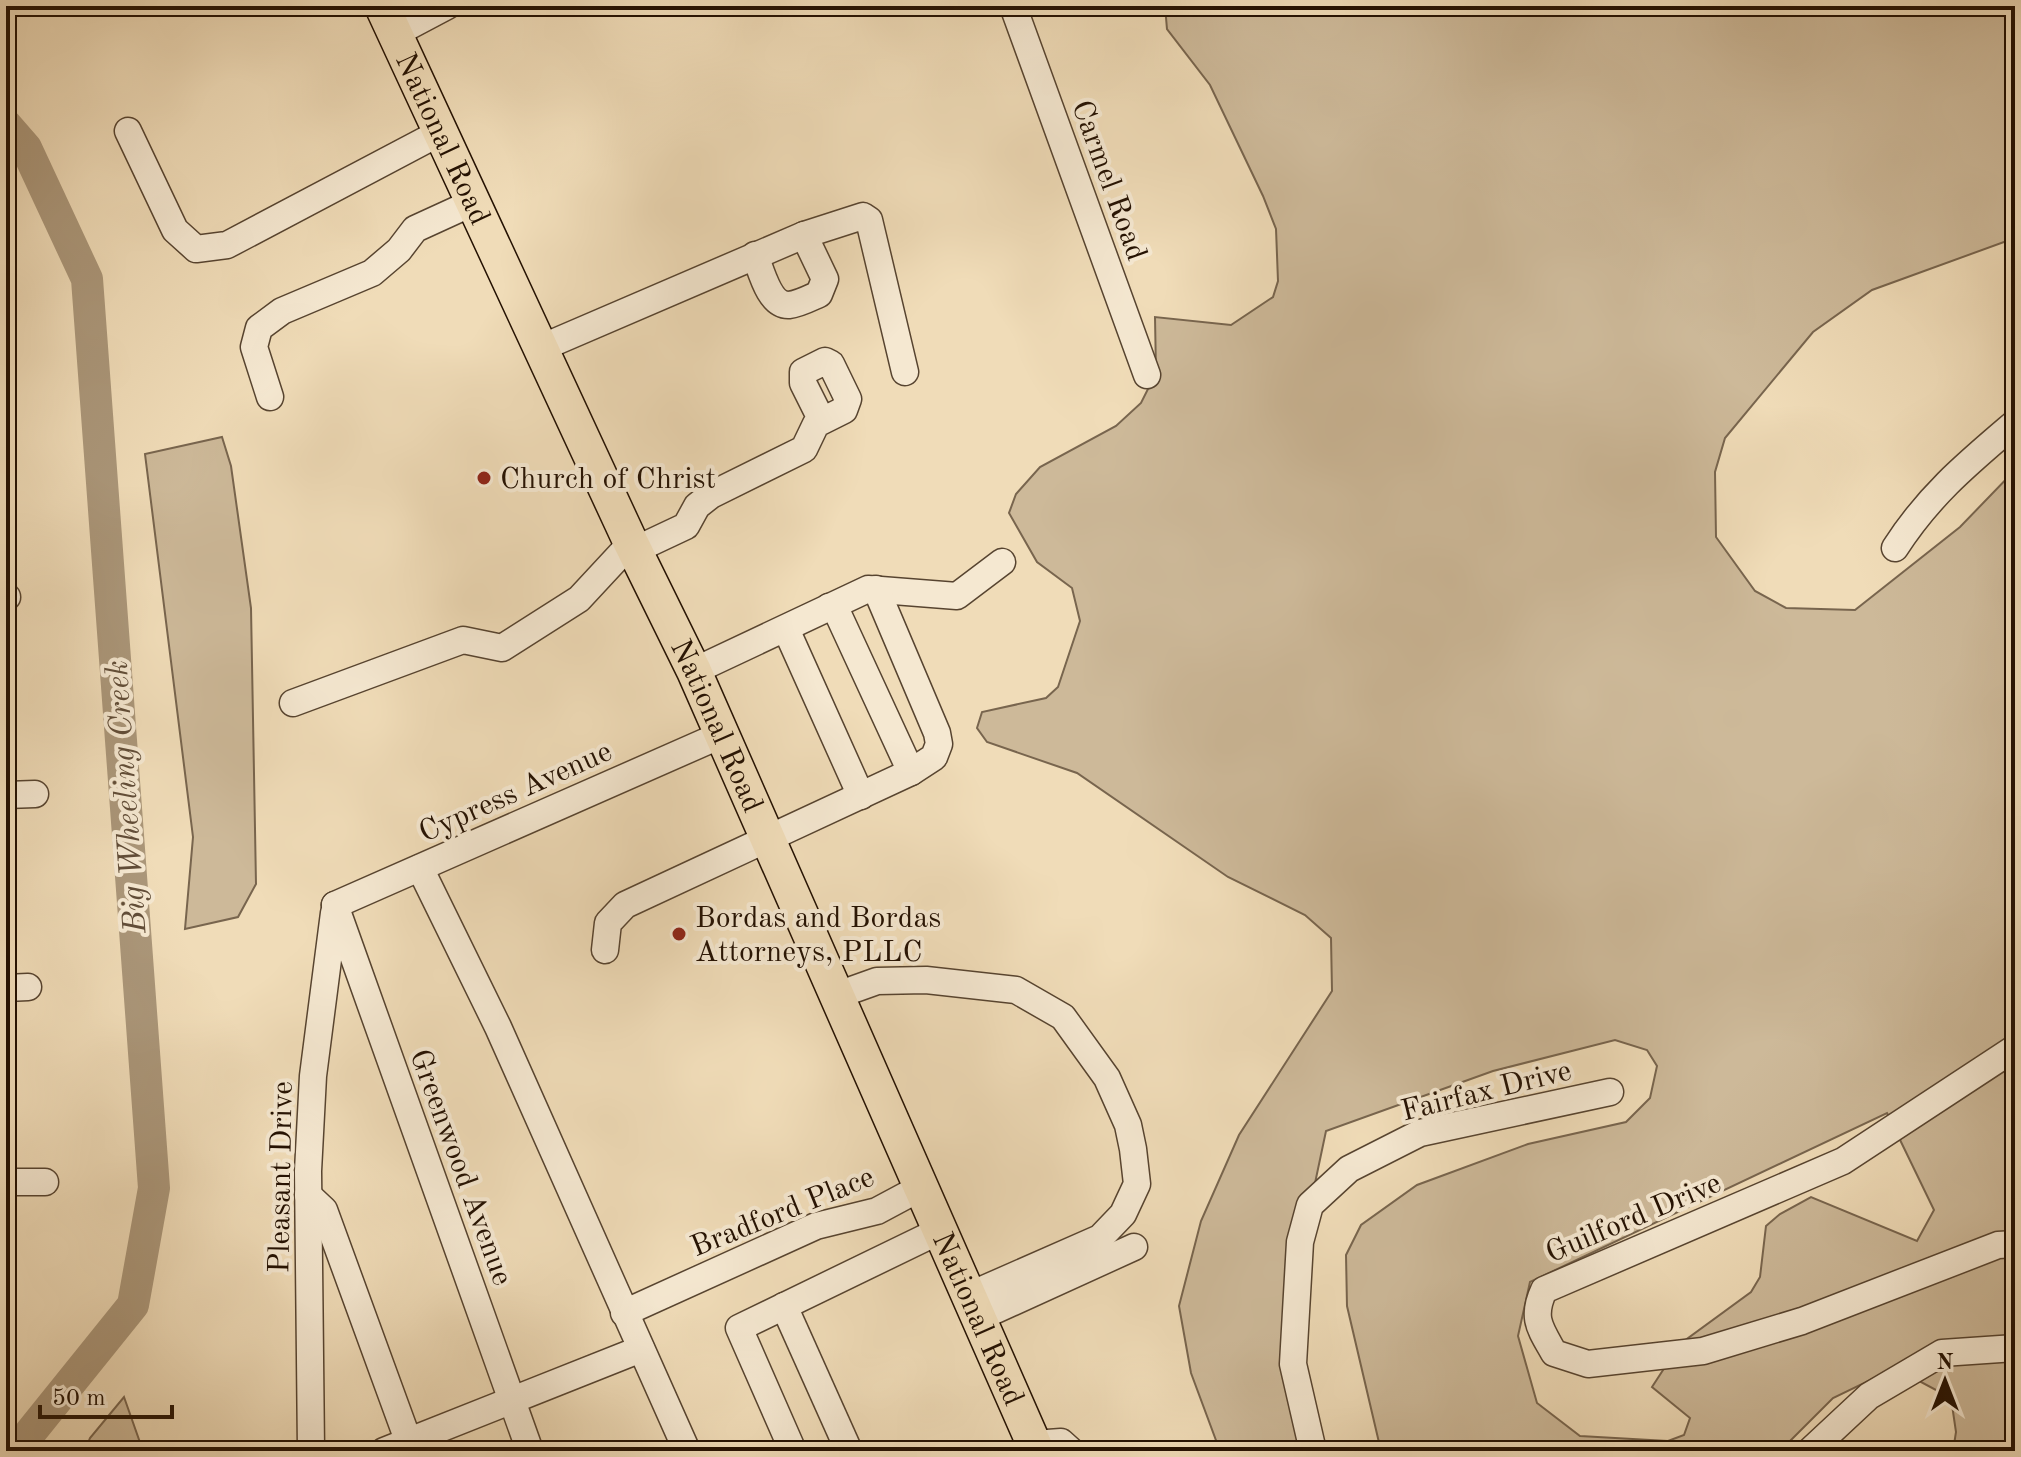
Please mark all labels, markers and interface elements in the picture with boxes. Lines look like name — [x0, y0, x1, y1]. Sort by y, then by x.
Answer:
street label: National Road — [389, 49, 494, 230]
street label: Carmel Road — [1065, 97, 1151, 265]
place label: Church of Christ — [500, 465, 716, 495]
marker: Church of Christ — [475, 469, 493, 487]
street label: National Road — [664, 635, 767, 817]
water label: Big Wheeling Creek — [102, 659, 154, 936]
street label: Cypress Avenue — [415, 737, 617, 849]
place label: Bordas and Bordas Attorneys, PLLC — [695, 904, 941, 968]
marker: Bordas and Bordas Attorneys, PLLC — [670, 925, 688, 943]
street label: Greenwood Avenue — [404, 1046, 517, 1290]
street label: Fairfax Drive — [1398, 1056, 1575, 1128]
street label: Pleasant Drive — [265, 1081, 299, 1273]
street label: Bradford Place — [687, 1162, 879, 1263]
street label: Guilford Drive — [1542, 1168, 1726, 1269]
street label: National Road — [926, 1228, 1028, 1410]
north arrow — [1905, 1341, 1985, 1421]
text: N — [1937, 1352, 1954, 1374]
scale bar — [40, 1369, 172, 1419]
text: 50 m — [52, 1387, 106, 1411]

